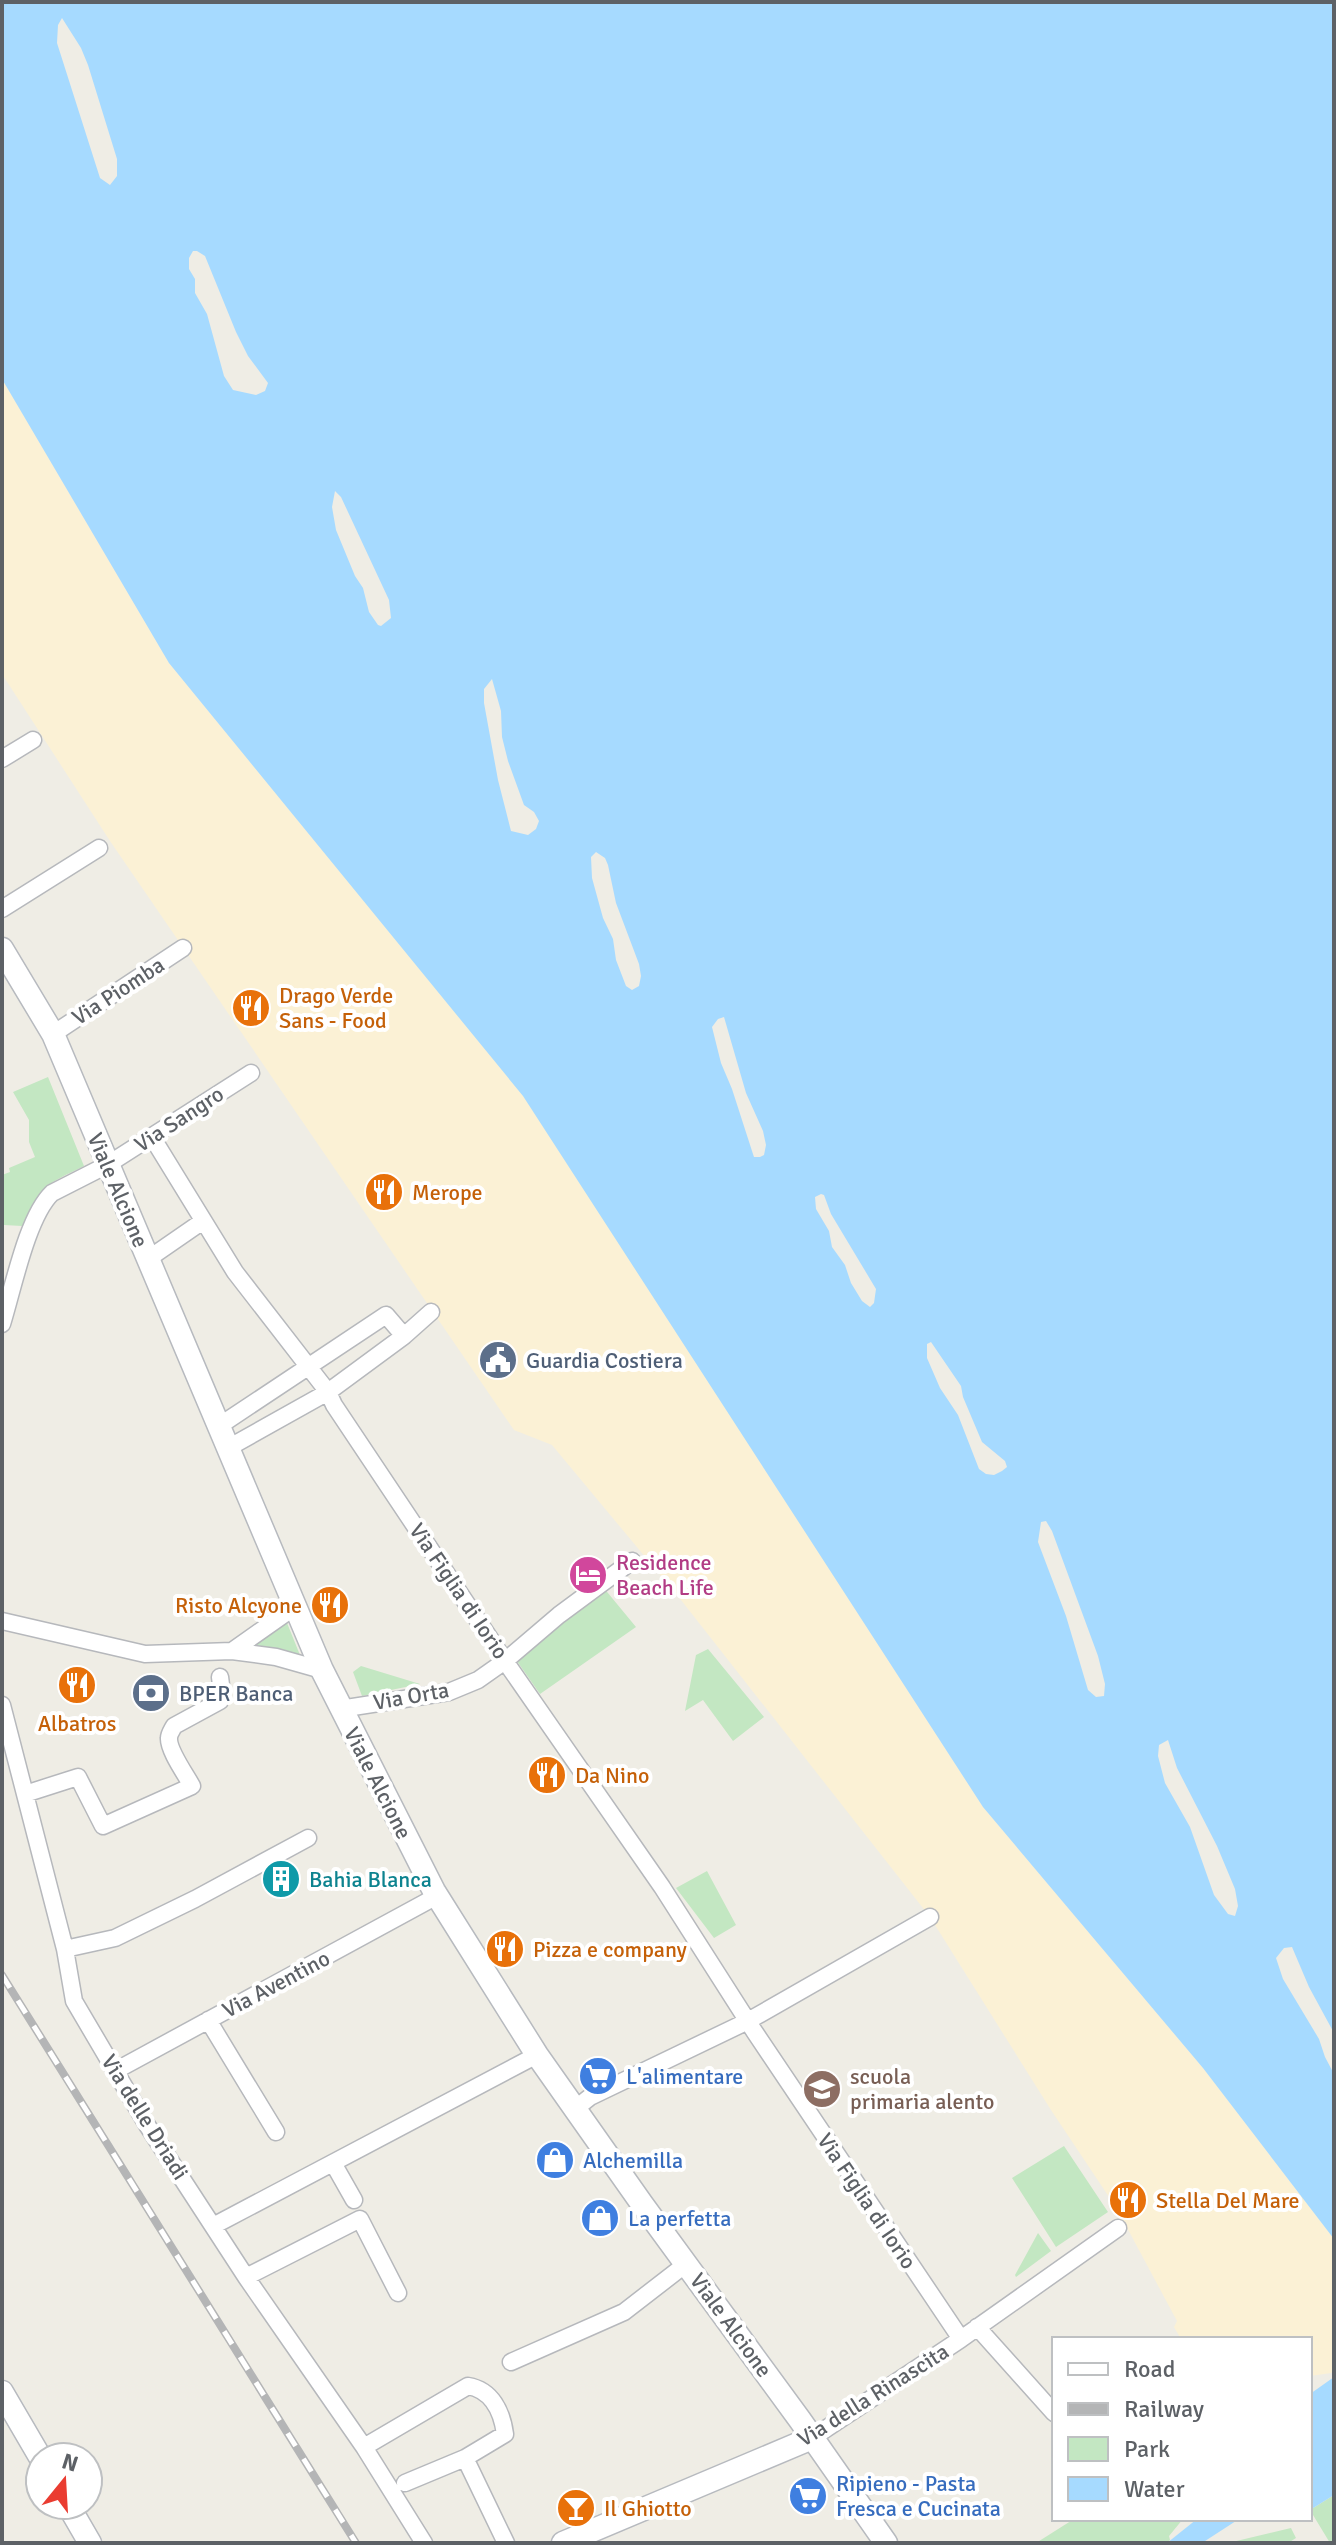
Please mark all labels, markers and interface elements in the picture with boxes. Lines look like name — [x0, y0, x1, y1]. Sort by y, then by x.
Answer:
street label: Via Piomba — [67, 951, 169, 1031]
place label: Drago Verde Sans - Food — [279, 982, 393, 1034]
restaurant icon: Drago Verde Sans - Food — [230, 987, 272, 1029]
street label: Via Sangro — [129, 1080, 229, 1158]
street label: Viale Alcione — [82, 1128, 154, 1252]
restaurant icon: Merope — [363, 1171, 405, 1213]
place label: Merope — [412, 1179, 483, 1206]
public building icon: Guardia Costiera — [477, 1339, 519, 1381]
place label: Guardia Costiera — [526, 1347, 683, 1374]
street label: Via Figlia di Iorio — [404, 1518, 514, 1664]
place label: Residence Beach Life — [616, 1549, 714, 1601]
hotel icon: Residence Beach Life — [567, 1554, 609, 1596]
restaurant icon: Risto Alcyone — [309, 1584, 351, 1626]
place label: Risto Alcyone — [175, 1592, 302, 1619]
restaurant icon: Albatros — [56, 1664, 98, 1706]
bank icon: BPER Banca — [130, 1672, 172, 1714]
street label: Via Orta — [371, 1676, 451, 1716]
place label: BPER Banca — [179, 1680, 293, 1707]
place label: Albatros — [38, 1710, 116, 1737]
street label: Viale Alcione — [338, 1722, 418, 1844]
restaurant icon: Da Nino — [526, 1754, 568, 1796]
place label: Da Nino — [575, 1762, 649, 1789]
building icon: Bahia Blanca — [260, 1858, 302, 1900]
place label: Bahia Blanca — [309, 1866, 432, 1893]
restaurant icon: Pizza e company — [484, 1928, 526, 1970]
place label: Pizza e company — [533, 1936, 688, 1963]
street label: Via Aventino — [218, 1944, 334, 2024]
street label: Via delle Driadi — [96, 2049, 194, 2185]
supermarket icon: L'alimentare — [577, 2055, 619, 2097]
place label: L'alimentare — [626, 2063, 743, 2090]
place label: scuola primaria alento — [850, 2063, 995, 2115]
school or university icon: scuola primaria alento — [801, 2068, 843, 2110]
street label: Via Figlia di Iorio — [812, 2128, 922, 2274]
shop icon: Alchemilla — [534, 2139, 576, 2181]
place label: Alchemilla — [583, 2147, 683, 2174]
restaurant icon: Stella Del Mare — [1107, 2179, 1149, 2221]
place label: Stella Del Mare — [1156, 2187, 1300, 2214]
shop icon: La perfetta — [579, 2197, 621, 2239]
place label: La perfetta — [628, 2205, 731, 2232]
street label: Viale Alcione — [684, 2268, 778, 2382]
legend — [1052, 2337, 1312, 2521]
street label: Via della Rinascita — [792, 2338, 954, 2452]
text: Road — [1124, 2354, 1175, 2384]
text: Railway — [1124, 2394, 1204, 2424]
text: Park — [1124, 2434, 1170, 2464]
north arrow — [24, 2441, 104, 2521]
text: N — [59, 2447, 81, 2478]
place label: Ripieno - Pasta Fresca e Cucinata — [836, 2470, 1001, 2522]
text: Water — [1124, 2474, 1185, 2504]
supermarket icon: Ripieno - Pasta Fresca e Cucinata — [787, 2475, 829, 2517]
bar icon: Il Ghiotto — [555, 2487, 597, 2529]
place label: Il Ghiotto — [604, 2495, 692, 2522]

